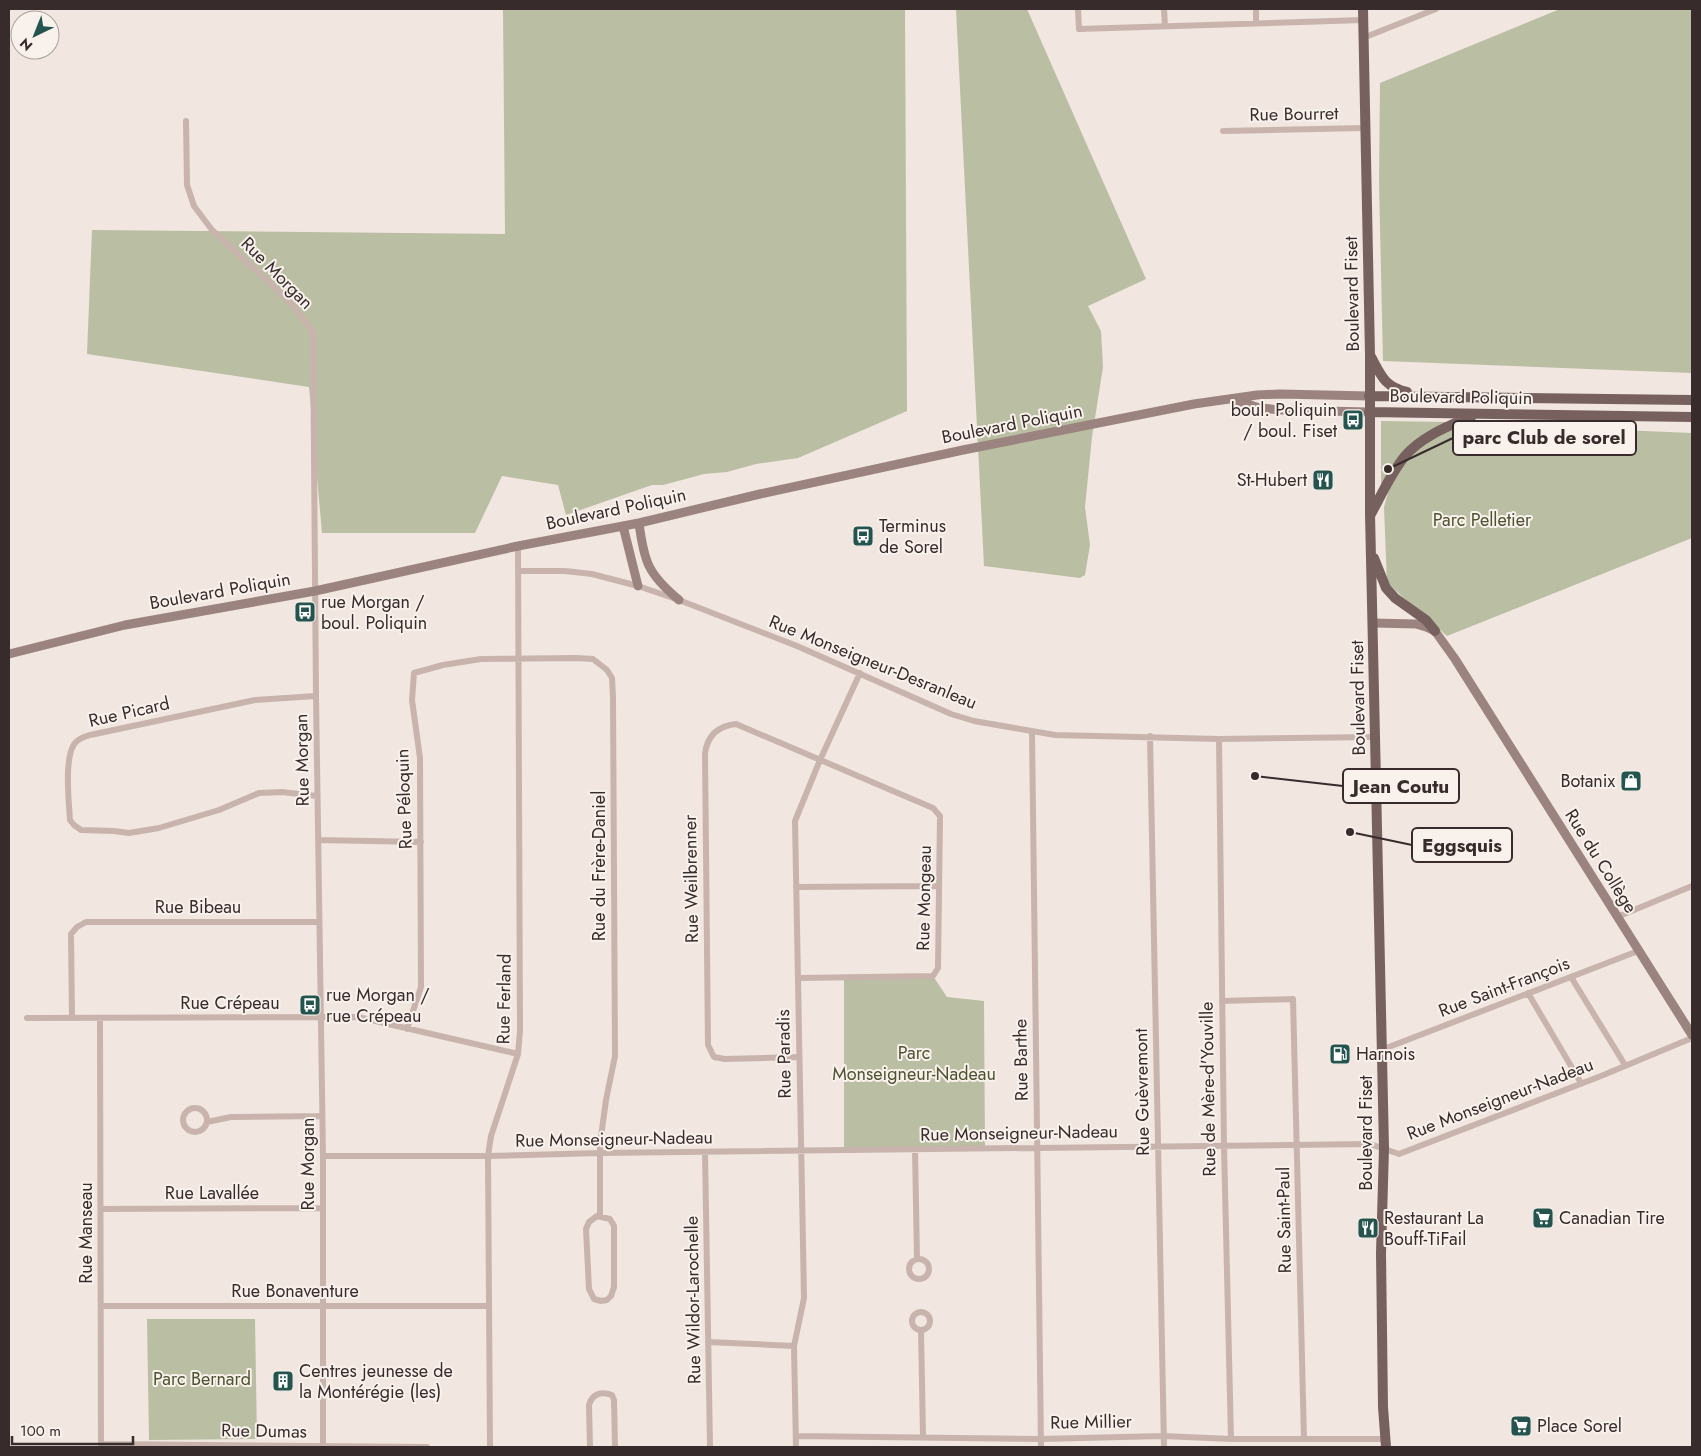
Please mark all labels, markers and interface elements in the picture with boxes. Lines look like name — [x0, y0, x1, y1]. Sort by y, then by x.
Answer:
north arrow — [10, 10, 60, 60]
text: N — [15, 33, 37, 56]
street label: Rue Bourret — [1249, 100, 1339, 128]
street label: Rue Morgan — [235, 231, 319, 315]
street label: Boulevard Fiset — [1338, 235, 1366, 352]
street label: Boulevard Poliquin — [1389, 383, 1533, 411]
place label: boul. Poliquin / boul. Fiset — [1231, 397, 1338, 444]
street label: Boulevard Poliquin — [939, 398, 1085, 450]
bus stop icon: boul. Poliquin / boul. Fiset — [1341, 408, 1365, 432]
callout: parc Club de sorel — [1453, 421, 1636, 455]
text: parc Club de sorel — [1462, 424, 1626, 451]
place label: St-Hubert — [1237, 467, 1308, 493]
restaurant icon: St-Hubert — [1311, 468, 1335, 492]
street label: Boulevard Poliquin — [544, 481, 688, 537]
park label: Parc Pelletier — [1433, 507, 1532, 533]
place label: Terminus de Sorel — [879, 513, 946, 560]
bus stop icon: Terminus de Sorel — [851, 524, 875, 548]
street label: Boulevard Poliquin — [147, 566, 293, 616]
place label: rue Morgan / boul. Poliquin — [321, 589, 427, 636]
bus stop icon: rue Morgan / boul. Poliquin — [293, 600, 317, 624]
street label: Rue Monseigneur-Desranleau — [765, 608, 981, 716]
street label: Boulevard Fiset — [1344, 639, 1372, 756]
street label: Rue Picard — [86, 690, 172, 734]
street label: Rue Morgan — [288, 713, 316, 807]
street label: Rue Péloquin — [389, 748, 419, 850]
place label: Botanix — [1560, 768, 1615, 794]
callout: Jean Coutu — [1343, 769, 1459, 803]
shop icon: Botanix — [1619, 769, 1643, 793]
text: Jean Coutu — [1349, 773, 1449, 800]
street label: Rue du Frère-Daniel — [586, 791, 612, 941]
street label: Rue du Collège — [1559, 804, 1643, 918]
street label: Rue Weilbrenner — [677, 814, 705, 943]
callout: Eggsquis — [1412, 828, 1512, 862]
text: Eggsquis — [1422, 832, 1502, 859]
street label: Rue Mongeau — [910, 845, 938, 951]
street label: Rue Bibeau — [155, 894, 241, 920]
street label: Rue Saint-François — [1435, 950, 1573, 1024]
street label: Rue Ferland — [490, 953, 518, 1045]
place label: rue Morgan / rue Crépeau — [326, 982, 430, 1029]
street label: Rue Crépeau — [180, 990, 280, 1016]
bus stop icon: rue Morgan / rue Crépeau — [298, 993, 322, 1017]
street label: Rue de Mère-d'Youville — [1193, 1001, 1223, 1177]
street label: Rue Paradis — [770, 1009, 798, 1099]
street label: Rue Barthe — [1007, 1019, 1035, 1101]
street label: Rue Guèvremont — [1128, 1027, 1156, 1156]
park label: Parc Monseigneur-Nadeau — [832, 1040, 996, 1087]
place label: Harnois — [1356, 1041, 1415, 1067]
fuel station icon: Harnois — [1328, 1042, 1352, 1066]
street label: Rue Monseigneur-Nadeau — [1403, 1051, 1597, 1147]
street label: Boulevard Fiset — [1353, 1075, 1379, 1191]
street label: Rue Morgan — [295, 1118, 321, 1210]
street label: Rue Monseigneur-Nadeau — [920, 1118, 1118, 1148]
street label: Rue Monseigneur-Nadeau — [515, 1124, 713, 1154]
street label: Rue Saint-Paul — [1270, 1167, 1298, 1273]
street label: Rue Lavallée — [165, 1180, 259, 1206]
street label: Rue Manseau — [73, 1182, 99, 1284]
place label: Restaurant La Bouff-TiFail — [1384, 1205, 1484, 1252]
place label: Canadian Tire — [1559, 1205, 1665, 1231]
supermarket icon: Canadian Tire — [1531, 1206, 1555, 1230]
street label: Rue Wildor-Larochelle — [679, 1216, 707, 1384]
restaurant icon: Restaurant La Bouff-TiFail — [1356, 1216, 1380, 1240]
street label: Rue Bonaventure — [231, 1278, 359, 1304]
place label: Centres jeunesse de la Montérégie (les) — [299, 1358, 453, 1405]
park label: Parc Bernard — [153, 1366, 251, 1392]
building icon: Centres jeunesse de la Montérégie (les) — [271, 1369, 295, 1393]
street label: Rue Millier — [1050, 1408, 1133, 1436]
place label: Place Sorel — [1537, 1413, 1622, 1439]
scale bar — [12, 1414, 134, 1446]
supermarket icon: Place Sorel — [1509, 1414, 1533, 1438]
street label: Rue Dumas — [221, 1417, 307, 1445]
text: 100 m — [20, 1420, 61, 1442]

